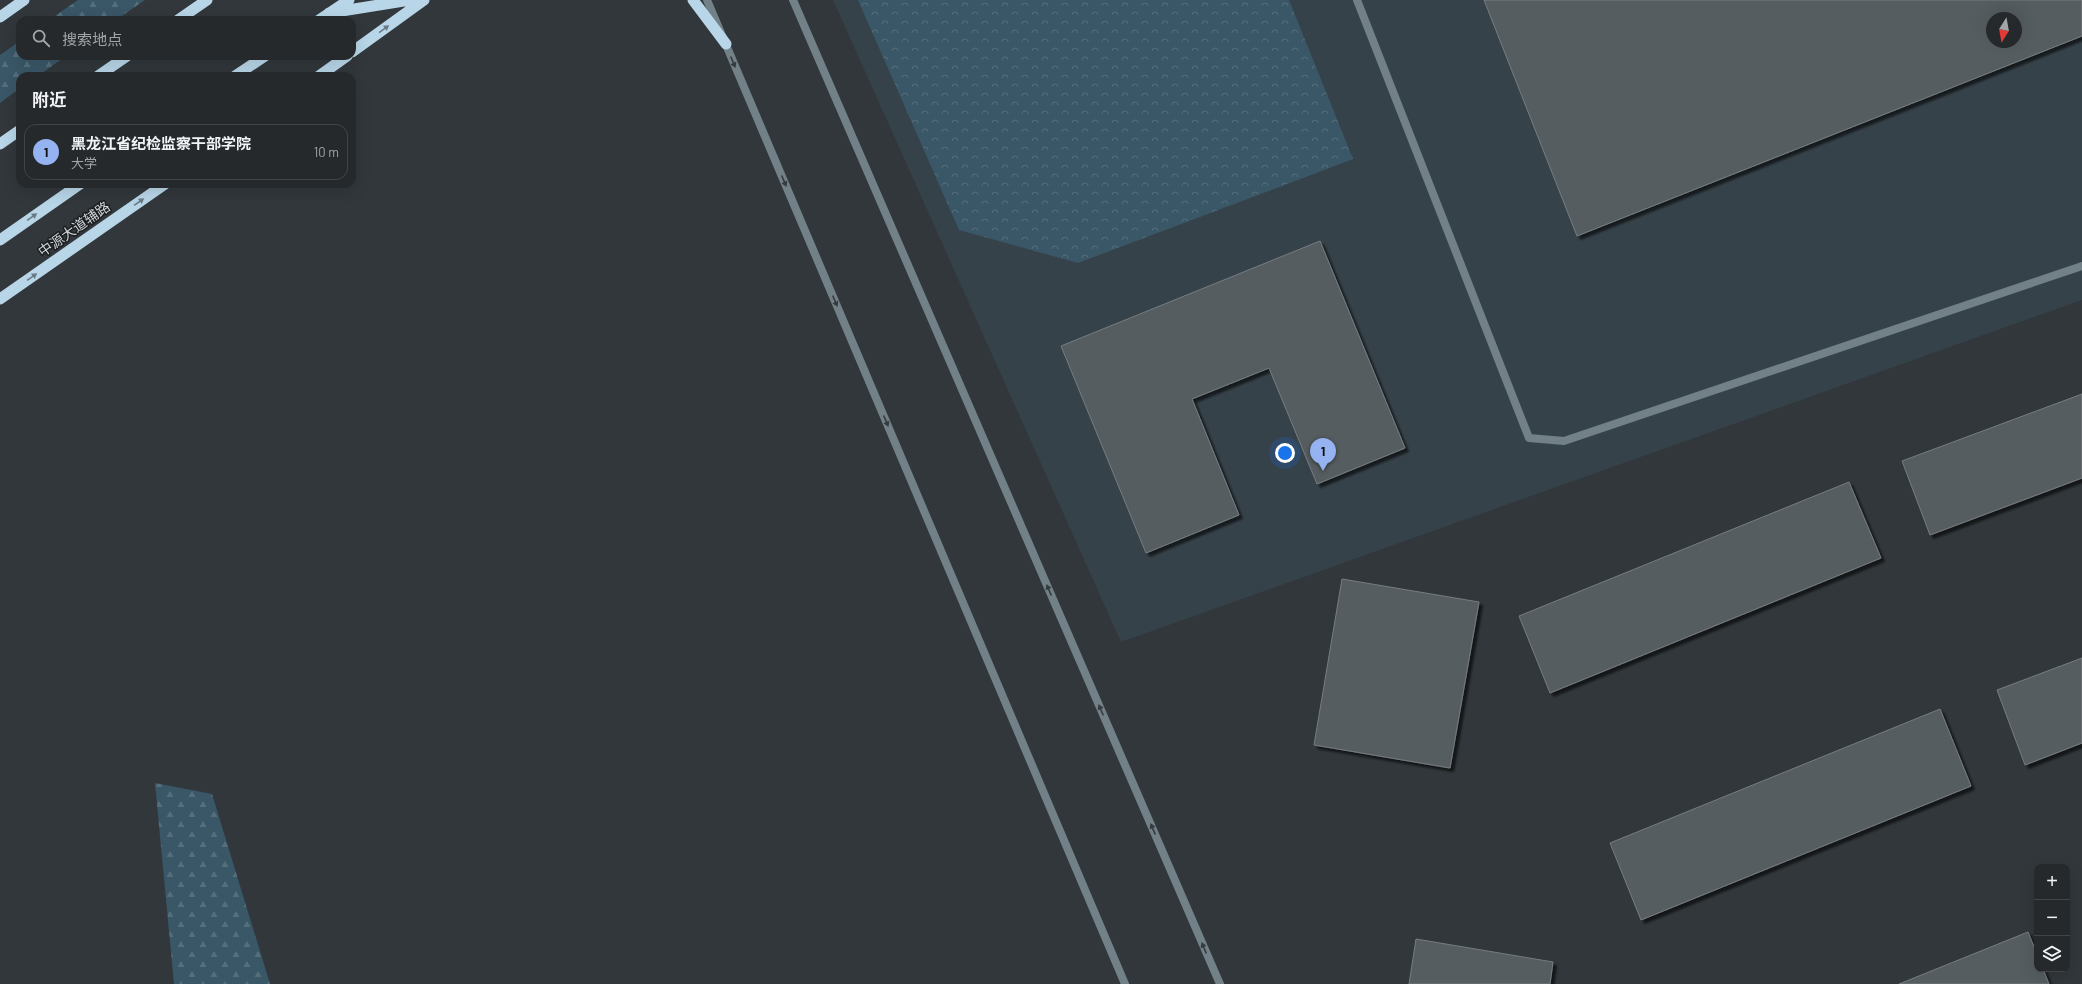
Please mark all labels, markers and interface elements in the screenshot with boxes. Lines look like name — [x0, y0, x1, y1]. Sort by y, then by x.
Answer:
north arrow — [1986, 12, 2022, 48]
search box — [16, 16, 356, 60]
one-way arrow — [378, 25, 389, 33]
icon: search — [30, 27, 52, 49]
text: 搜索地点 — [62, 30, 122, 48]
one-way arrow — [730, 56, 736, 67]
text: 附近 — [32, 89, 66, 109]
text: 黑龙江省纪检监察干部学院 — [71, 134, 251, 152]
text: 1 — [44, 144, 48, 160]
text: 10 m — [314, 144, 339, 160]
text: 大学 — [71, 155, 97, 171]
one-way arrow — [781, 176, 787, 187]
street label: 中源大道辅路 — [34, 198, 113, 260]
one-way arrow — [133, 198, 144, 206]
one-way arrow — [27, 213, 37, 221]
one-way arrow — [27, 273, 37, 281]
one-way arrow — [832, 295, 838, 307]
one-way arrow — [883, 415, 889, 427]
pin: 1 — [1310, 438, 1336, 471]
your location — [1275, 443, 1295, 463]
one-way arrow — [1046, 585, 1052, 596]
one-way arrow — [1098, 704, 1104, 715]
one-way arrow — [1149, 823, 1156, 835]
map controls — [2034, 864, 2070, 972]
button: + — [2034, 864, 2070, 900]
button: − — [2034, 900, 2070, 936]
button: layers — [2034, 936, 2070, 972]
one-way arrow — [1201, 942, 1207, 954]

